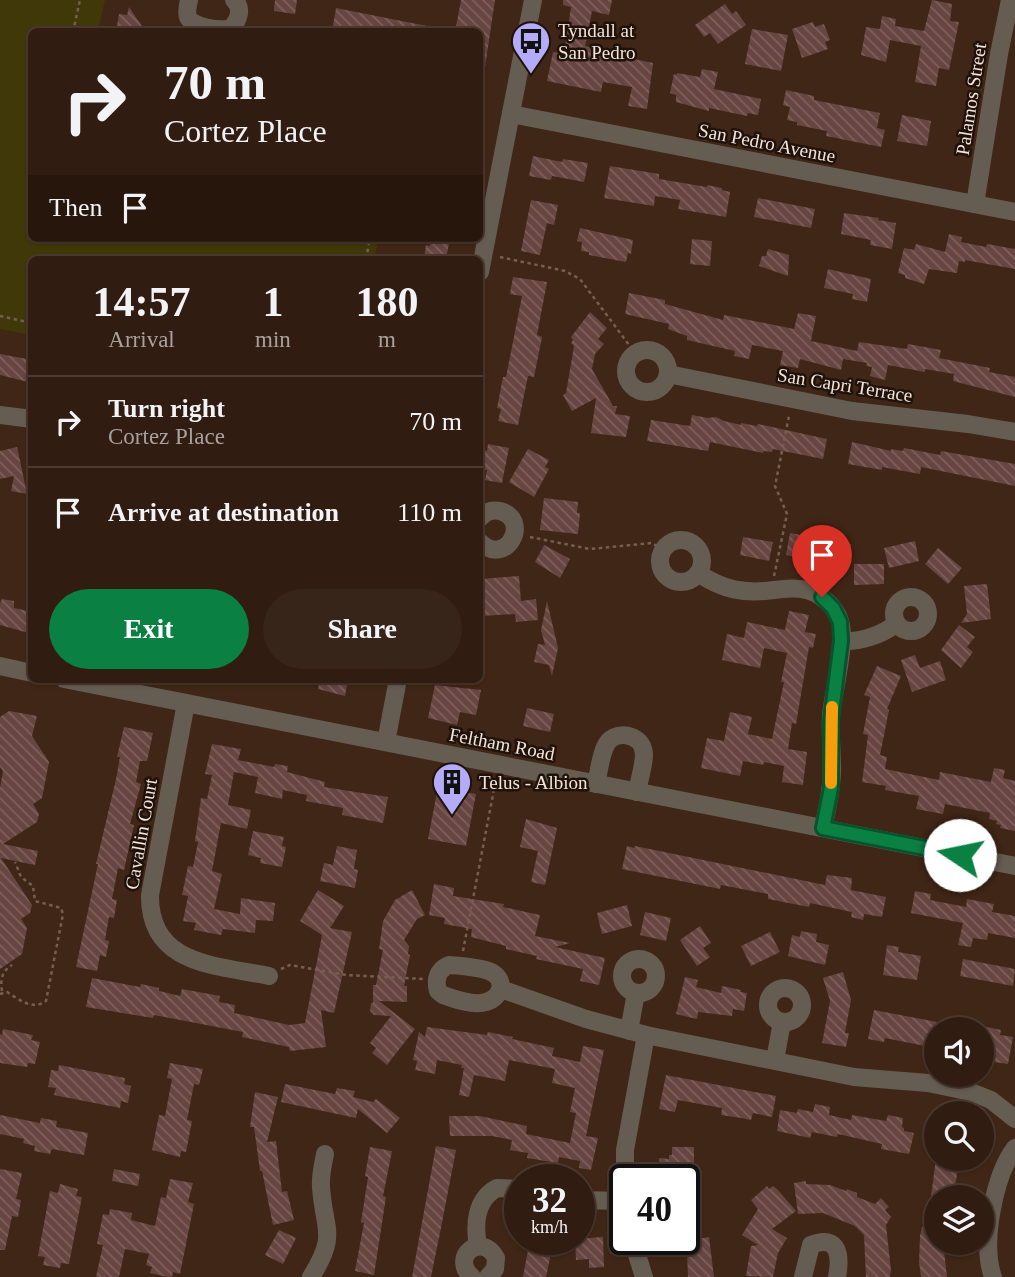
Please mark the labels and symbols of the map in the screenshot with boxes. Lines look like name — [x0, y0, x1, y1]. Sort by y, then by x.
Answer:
bus stop icon: Tyndall at San Pedro — [510, 20, 552, 75]
place label: Tyndall at San Pedro — [558, 20, 636, 63]
street label: Palamos Street — [952, 41, 990, 157]
street label: San Pedro Avenue — [697, 119, 837, 167]
street label: San Capri Terrace — [776, 364, 914, 406]
pin — [792, 525, 852, 597]
street label: Feltham Road — [447, 723, 557, 765]
building icon: Telus - Albion — [431, 761, 473, 816]
place label: Telus - Albion — [479, 772, 588, 793]
street label: Cavallin Court — [121, 776, 161, 891]
position arrow — [923, 818, 997, 892]
speed limit sign: 40 — [609, 1164, 700, 1255]

